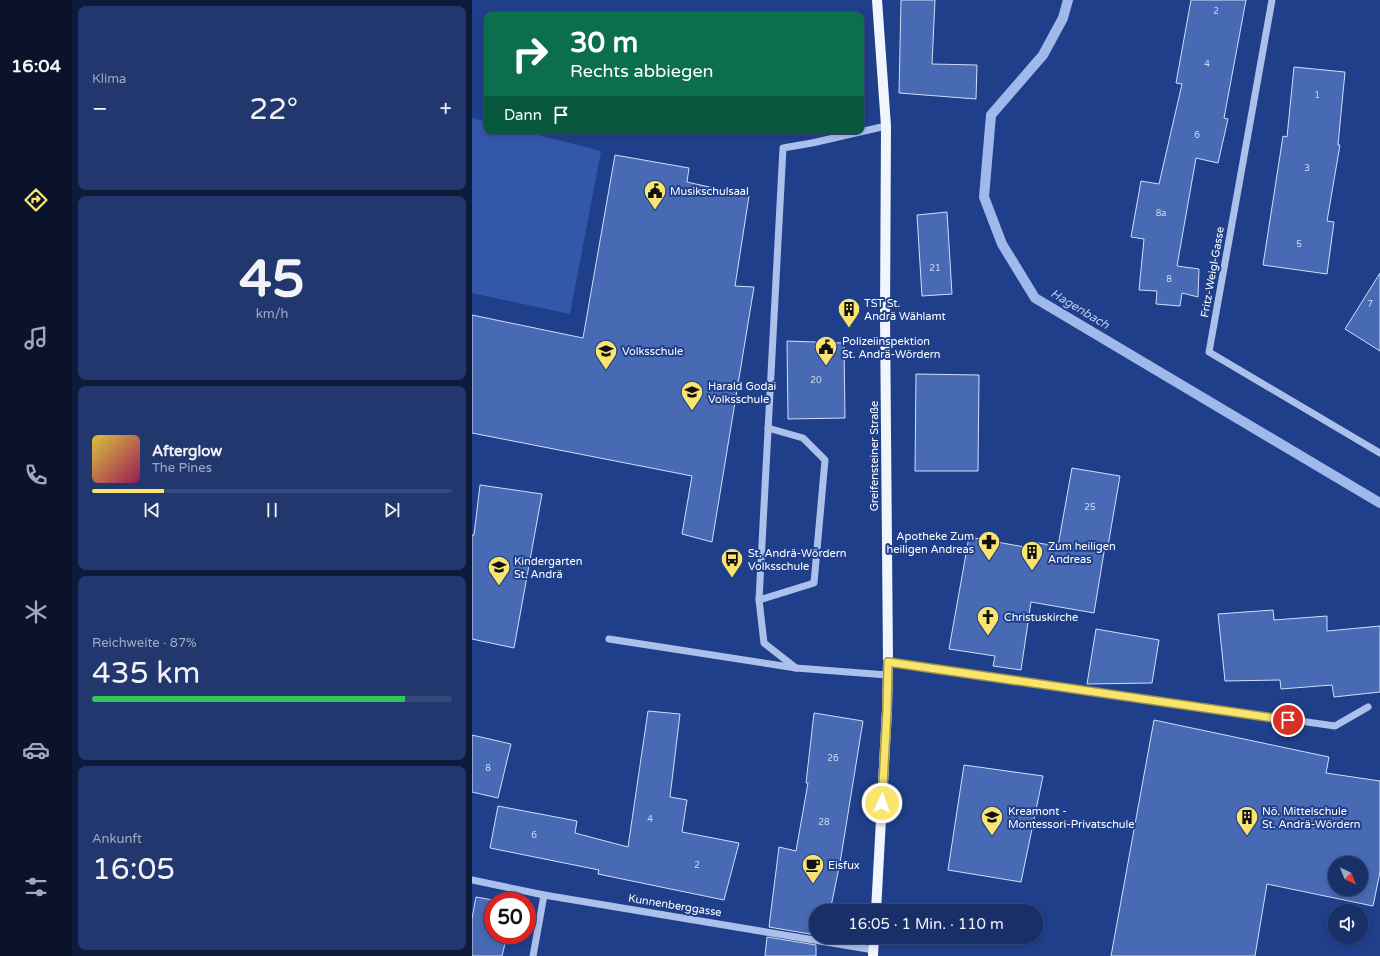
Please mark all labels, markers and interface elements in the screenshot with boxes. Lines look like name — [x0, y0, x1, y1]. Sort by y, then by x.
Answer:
house number: 2 — [1213, 6, 1219, 17]
text: 30 m — [570, 26, 638, 60]
icon: right — [504, 28, 556, 80]
text: 16:04 — [11, 55, 61, 77]
house number: 4 — [1204, 59, 1210, 70]
text: Rechts abbiegen — [570, 60, 714, 82]
text: Klima — [92, 71, 126, 87]
house number: 1 — [1314, 90, 1320, 101]
text: 22° — [249, 91, 298, 128]
text: − — [92, 96, 108, 122]
text: + — [440, 96, 452, 122]
icon: arrive — [550, 104, 572, 126]
text: Dann — [504, 106, 542, 124]
house number: 6 — [1194, 130, 1200, 141]
house number: 3 — [1304, 163, 1310, 174]
public building icon: Musikschulsaal — [642, 178, 668, 211]
place label: Musikschulsaal — [670, 185, 749, 198]
icon: directions — [22, 186, 50, 214]
house number: 8a — [1156, 208, 1166, 219]
street label: Fritz-Weigl-Gasse — [1198, 226, 1227, 318]
house number: 5 — [1296, 239, 1302, 250]
text: 45 — [239, 248, 305, 311]
house number: 21 — [929, 263, 941, 274]
house number: 8 — [1166, 274, 1172, 285]
water label: Hagenbach — [1048, 286, 1112, 332]
building icon: TST St. Andrä Wählamt — [836, 296, 862, 329]
place label: TST St. Andrä Wählamt — [864, 297, 946, 323]
house number: 7 — [1367, 299, 1373, 310]
text: km/h — [256, 306, 288, 322]
icon: music — [22, 324, 50, 352]
public building icon: Polizeiinspektion St. Andrä-Wördern — [813, 334, 839, 367]
place label: Polizeiinspektion St. Andrä-Wördern — [842, 335, 941, 361]
school or university icon: Volksschule — [593, 338, 619, 371]
place label: Volksschule — [622, 345, 683, 358]
house number: 20 — [810, 375, 822, 386]
school or university icon: Harald Godai Volksschule — [679, 379, 705, 412]
place label: Harald Godai Volksschule — [708, 380, 776, 406]
street label: Greifensteiner Straße — [868, 401, 881, 511]
text: Afterglow — [152, 442, 222, 460]
text: The Pines — [152, 460, 212, 476]
icon: phone — [22, 461, 50, 489]
icon: previous — [141, 499, 163, 521]
icon: pause — [261, 499, 283, 521]
icon: next — [381, 499, 403, 521]
house number: 25 — [1084, 502, 1096, 513]
pharmacy icon: Apotheke Zum heiligen Andreas — [976, 529, 1002, 562]
place label: Apotheke Zum heiligen Andreas — [887, 530, 974, 556]
building icon: Zum heiligen Andreas — [1019, 539, 1045, 572]
place label: Zum heiligen Andreas — [1048, 540, 1116, 566]
bus stop icon: St. Andrä-Wördern Volksschule — [719, 546, 745, 579]
place label: St. Andrä-Wördern Volksschule — [748, 547, 847, 573]
school or university icon: Kindergarten St. Andrä — [486, 554, 512, 587]
place label: Kindergarten St. Andrä — [514, 555, 582, 581]
icon: climate — [22, 598, 50, 626]
church icon: Christuskirche — [975, 604, 1001, 637]
place label: Christuskirche — [1004, 611, 1078, 624]
text: Reichweite · 87% — [92, 635, 197, 651]
text: 435 km — [92, 655, 200, 692]
pin — [1271, 703, 1305, 737]
icon: arrive — [1277, 709, 1299, 731]
icon: car — [22, 736, 50, 764]
house number: 26 — [827, 753, 839, 764]
house number: 8 — [485, 763, 491, 774]
position arrow — [861, 782, 903, 824]
school or university icon: Kreamont - Montessori-Privatschule — [979, 804, 1005, 837]
building icon: Nö. Mittelschule St. Andrä-Wördern — [1234, 804, 1260, 837]
place label: Kreamont - Montessori-Privatschule — [1008, 805, 1135, 831]
place label: Nö. Mittelschule St. Andrä-Wördern — [1262, 805, 1361, 831]
house number: 4 — [647, 814, 653, 825]
house number: 28 — [818, 817, 830, 828]
house number: 6 — [531, 830, 537, 841]
text: Ankunft — [92, 831, 142, 847]
text: 16:05 — [92, 851, 175, 888]
cafe icon: Eisfux — [800, 852, 826, 885]
north arrow — [1328, 856, 1368, 896]
map controls — [1328, 856, 1368, 944]
place label: Eisfux — [828, 859, 860, 872]
house number: 2 — [694, 860, 700, 871]
icon: filters — [22, 873, 50, 901]
speed limit sign: 50 — [484, 892, 536, 944]
street label: Kunnenberggasse — [627, 892, 723, 919]
button: sound — [1328, 904, 1368, 944]
text: 16:05 · 1 Min. · 110 m — [848, 915, 1004, 933]

